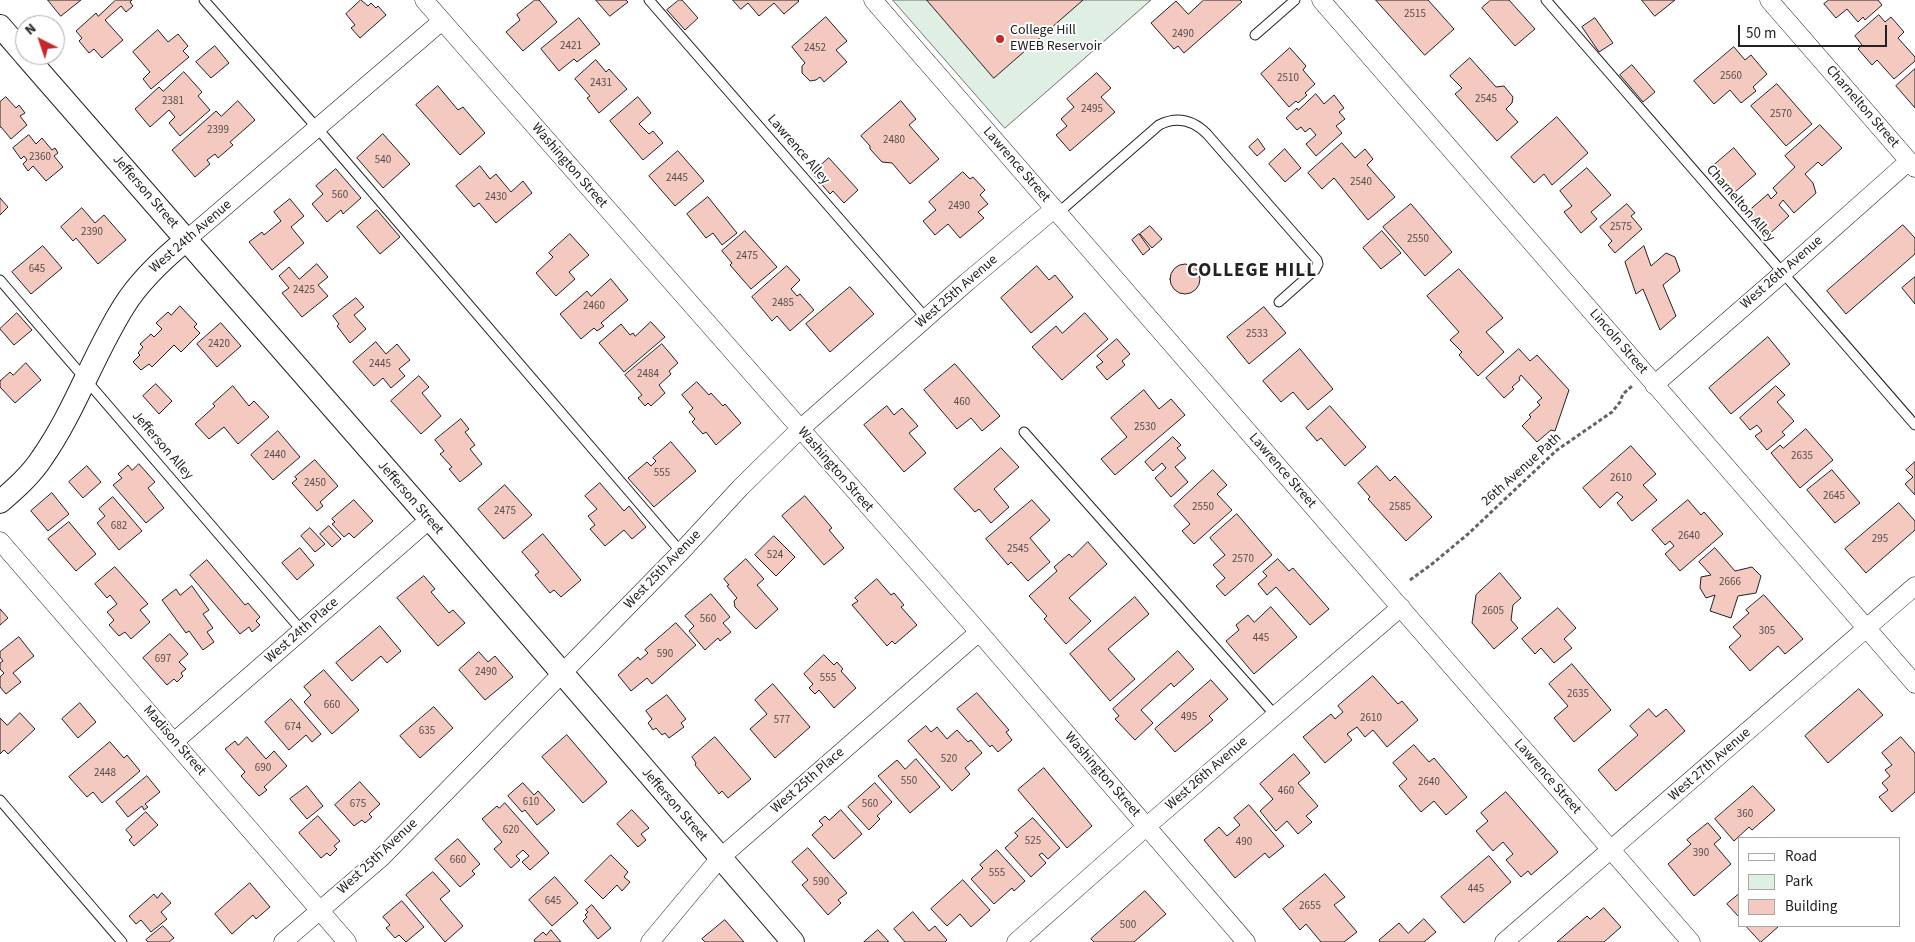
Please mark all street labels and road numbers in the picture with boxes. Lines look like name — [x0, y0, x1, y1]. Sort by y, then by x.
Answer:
street label: Charnelton Street — [1822, 62, 1902, 152]
street label: Lawrence Alley — [763, 112, 833, 188]
street label: Washington Street — [528, 120, 610, 212]
street label: Lawrence Street — [979, 124, 1053, 206]
street label: Jefferson Street — [108, 152, 182, 232]
street label: Charnelton Alley — [1702, 162, 1778, 246]
street label: West 24th Avenue — [147, 197, 235, 277]
street label: West 26th Avenue — [1738, 233, 1826, 313]
street label: West 25th Avenue — [913, 252, 1001, 332]
street label: Lincoln Street — [1585, 306, 1651, 378]
street label: Jefferson Alley — [128, 408, 196, 484]
street label: Washington Street — [794, 424, 876, 516]
street label: Lawrence Street — [1245, 430, 1319, 512]
street label: 26th Avenue Path — [1479, 430, 1565, 510]
street label: Jefferson Street — [373, 458, 447, 538]
street label: West 25th Avenue — [621, 527, 705, 613]
street label: West 24th Place — [262, 595, 342, 667]
street label: Madison Street — [139, 702, 209, 780]
street label: West 27th Avenue — [1666, 725, 1754, 805]
street label: Washington Street — [1061, 729, 1143, 821]
street label: West 26th Avenue — [1163, 734, 1251, 814]
street label: Lawrence Street — [1510, 736, 1584, 818]
street label: West 25th Place — [768, 745, 848, 817]
street label: Jefferson Street — [637, 765, 711, 845]
street label: West 25th Avenue — [335, 816, 421, 898]

